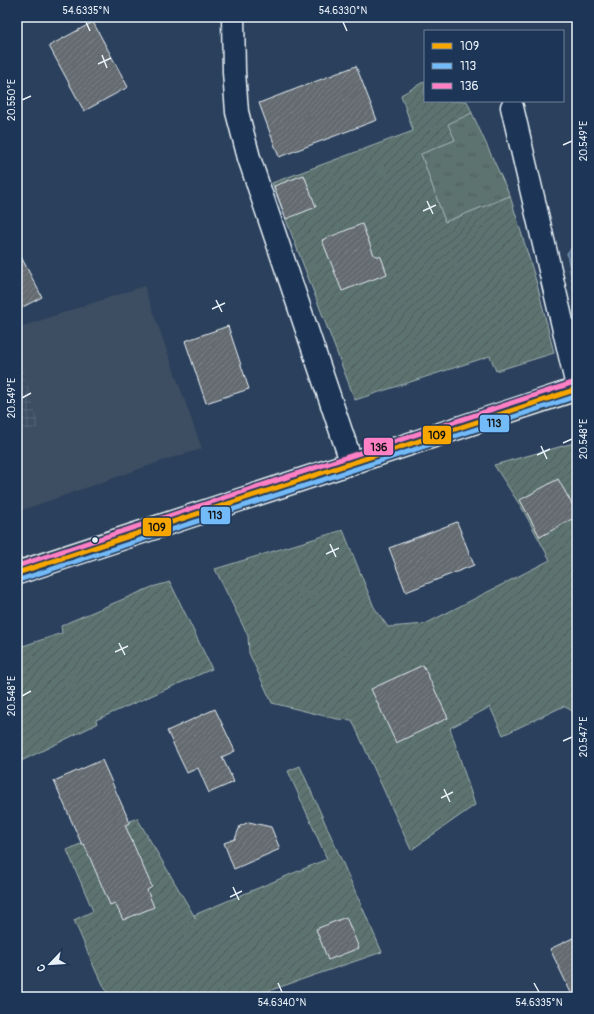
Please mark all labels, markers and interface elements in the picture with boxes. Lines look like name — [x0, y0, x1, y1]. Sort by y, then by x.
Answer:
text: 54.6335°N — [63, 5, 110, 17]
text: 54.6330°N — [319, 5, 367, 17]
legend — [424, 30, 564, 102]
text: 109 — [460, 39, 479, 54]
text: 113 — [460, 59, 476, 74]
text: 20.550°E — [6, 79, 18, 121]
text: 136 — [460, 79, 478, 94]
text: 20.549°E — [578, 121, 590, 161]
text: 20.549°E — [6, 378, 18, 418]
line badge: 113 — [479, 414, 510, 433]
text: 113 — [487, 417, 501, 430]
text: 20.548°E — [578, 419, 590, 459]
line badge: 109 — [422, 425, 452, 445]
text: 109 — [428, 429, 446, 442]
line badge: 136 — [363, 437, 394, 456]
text: 136 — [371, 441, 388, 454]
line badge: 113 — [200, 506, 231, 525]
text: 113 — [208, 509, 222, 522]
line badge: 109 — [142, 517, 172, 537]
text: 109 — [148, 521, 166, 534]
unlabelled marker — [90, 535, 100, 545]
text: 20.548°E — [6, 676, 18, 716]
text: 20.547°E — [578, 717, 590, 757]
north arrow — [30, 944, 70, 984]
text: С — [34, 962, 49, 974]
text: 54.6340°N — [258, 997, 307, 1009]
text: 54.6335°N — [516, 997, 563, 1009]

